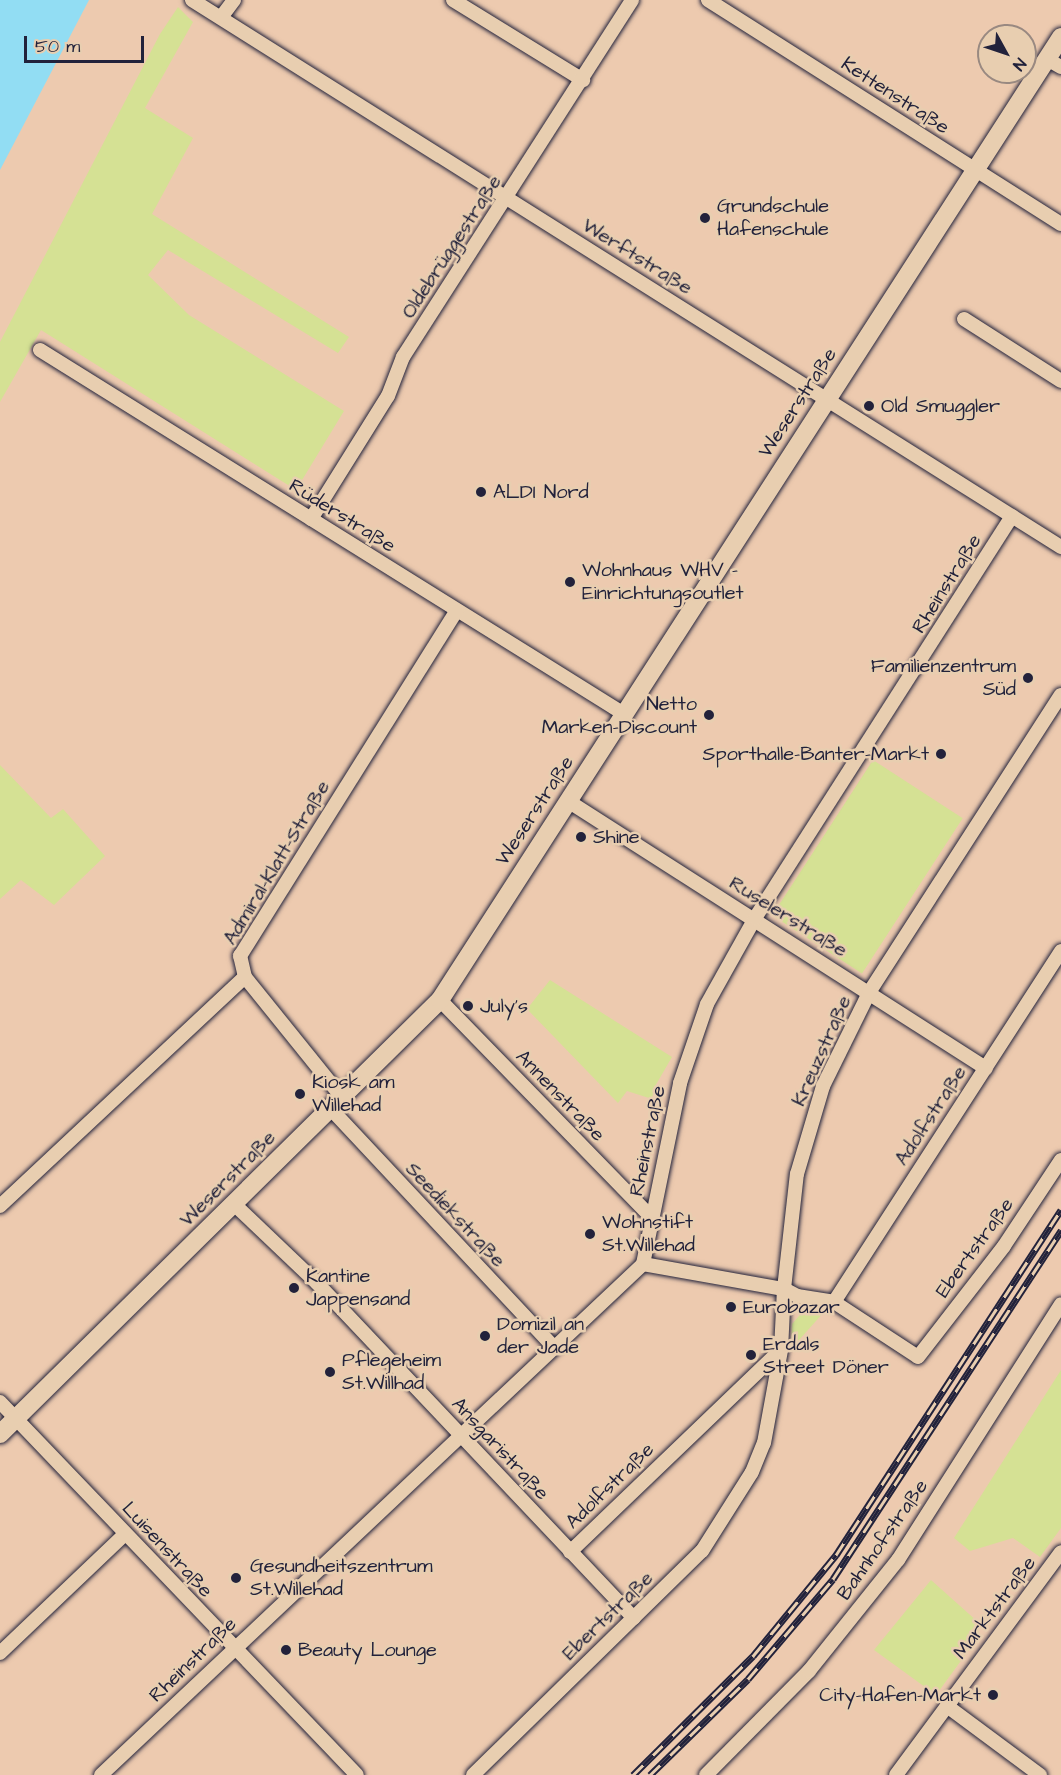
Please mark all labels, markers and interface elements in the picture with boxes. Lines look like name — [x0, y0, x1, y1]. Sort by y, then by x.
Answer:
scale bar — [27, 24, 147, 62]
north arrow — [977, 24, 1037, 84]
text: 50 m — [35, 34, 80, 59]
street label: Kettenstraße — [836, 52, 954, 140]
text: N — [1008, 53, 1031, 75]
street label: Oldebrüggestraße — [397, 171, 507, 323]
place label: Grundschule Hafenschule — [717, 195, 829, 242]
marker: Grundschule Hafenschule — [698, 211, 712, 225]
street label: Werftstraße — [578, 214, 696, 300]
street label: Weserstraße — [754, 344, 842, 462]
place label: Old Smuggler — [881, 394, 1000, 418]
marker: Old Smuggler — [862, 399, 876, 413]
street label: Rüderstraße — [284, 474, 400, 558]
place label: ALDI Nord — [493, 480, 589, 504]
marker: ALDI Nord — [474, 485, 488, 499]
street label: Rheinstraße — [907, 530, 987, 638]
place label: Wohnhaus WHV - Einrichtungsoutlet — [582, 558, 744, 605]
marker: Wohnhaus WHV - Einrichtungsoutlet — [563, 575, 577, 589]
place label: Familienzentrum Süd — [871, 654, 1016, 701]
marker: Familienzentrum Süd — [1021, 671, 1035, 685]
place label: Netto Marken-Discount — [542, 692, 697, 739]
marker: Netto Marken-Discount — [702, 708, 716, 722]
place label: Sporthalle-Banter-Markt — [703, 742, 929, 766]
marker: Sporthalle-Banter-Markt — [934, 747, 948, 761]
street label: Weserstraße — [491, 752, 579, 870]
street label: Admiral-Klatt-Straße — [218, 777, 336, 949]
place label: Shine — [593, 825, 640, 849]
marker: Shine — [574, 830, 588, 844]
street label: Ruselerstraße — [725, 871, 851, 963]
street label: Kreuzstraße — [787, 992, 857, 1110]
place label: July's — [480, 994, 528, 1018]
marker: July's — [461, 999, 475, 1013]
street label: Annenstraße — [510, 1045, 610, 1147]
street label: Adolfstraße — [890, 1062, 972, 1170]
place label: Kiosk am Willehad — [312, 1070, 394, 1117]
street label: Rheinstraße — [625, 1084, 671, 1198]
marker: Kiosk am Willehad — [293, 1087, 307, 1101]
street label: Weserstraße — [175, 1126, 281, 1232]
street label: Seediekstraße — [400, 1157, 510, 1273]
street label: Ebertstraße — [931, 1193, 1019, 1303]
place label: Wohnstift St.Willehad — [602, 1210, 695, 1257]
marker: Wohnstift St.Willehad — [583, 1227, 597, 1241]
place label: Kantine Jappensand — [306, 1264, 410, 1311]
marker: Kantine Jappensand — [287, 1281, 301, 1295]
place label: Eurobazar — [743, 1295, 840, 1319]
marker: Eurobazar — [724, 1300, 738, 1314]
place label: Domizil an der Jade — [497, 1312, 584, 1359]
marker: Domizil an der Jade — [478, 1329, 492, 1343]
place label: Erdals Street Döner — [763, 1332, 889, 1379]
place label: Pflegeheim St.Willhad — [342, 1348, 441, 1395]
marker: Erdals Street Döner — [744, 1348, 758, 1362]
marker: Pflegeheim St.Willhad — [323, 1365, 337, 1379]
street label: Ansgaristraße — [446, 1393, 554, 1505]
street label: Adolfstraße — [561, 1438, 659, 1534]
street label: Bahnhofstraße — [833, 1475, 933, 1605]
street label: Luisenstraße — [117, 1497, 217, 1603]
street label: Marktstraße — [949, 1552, 1041, 1664]
place label: Gesundheitszentrum St.Willehad — [250, 1554, 433, 1601]
street label: Ebertstraße — [557, 1567, 659, 1665]
marker: Gesundheitszentrum St.Willehad — [227, 1569, 245, 1587]
street label: Rheinstraße — [144, 1612, 242, 1708]
place label: Beauty Lounge — [298, 1638, 437, 1662]
marker: Beauty Lounge — [279, 1643, 293, 1657]
place label: City-Hafen-Markt — [819, 1683, 981, 1707]
marker: City-Hafen-Markt — [986, 1688, 1000, 1702]

